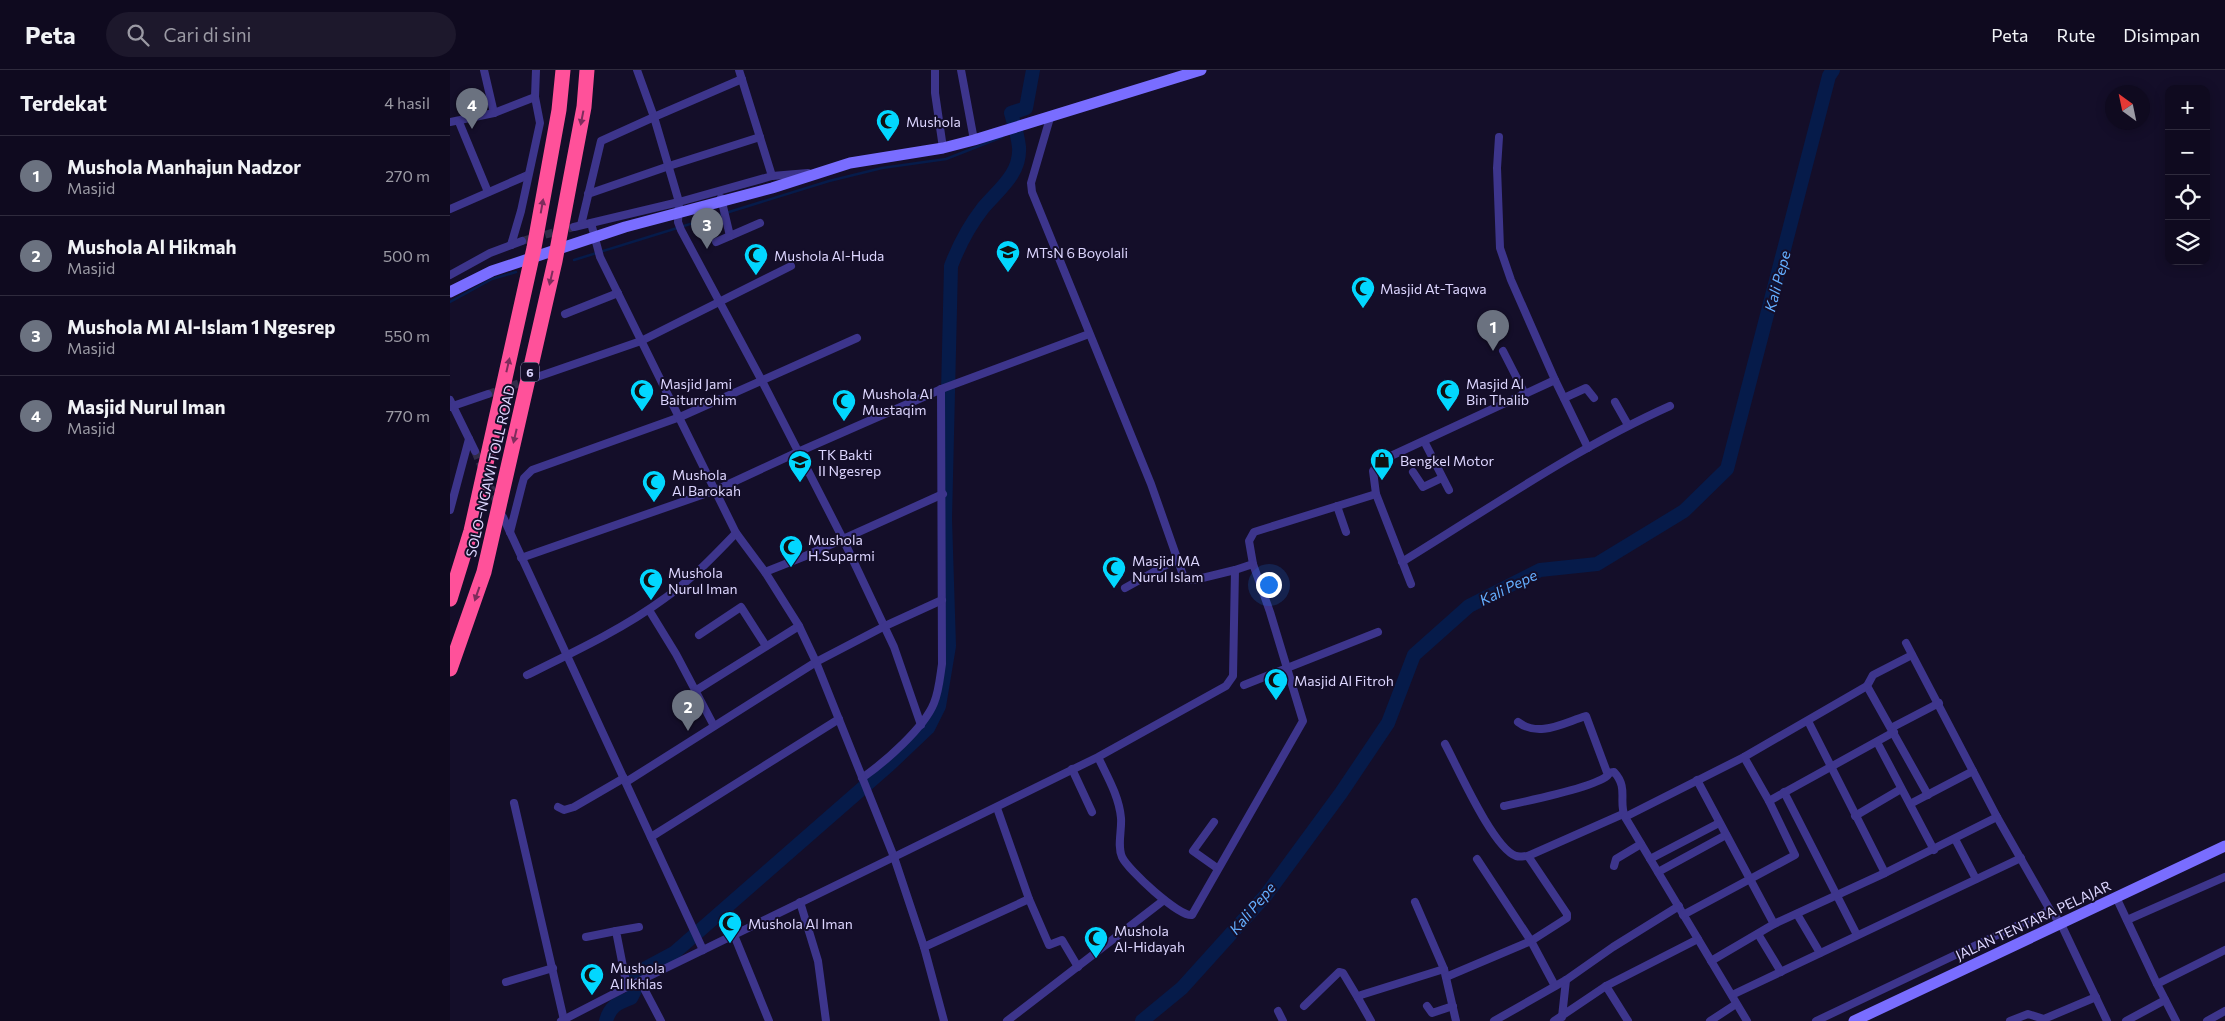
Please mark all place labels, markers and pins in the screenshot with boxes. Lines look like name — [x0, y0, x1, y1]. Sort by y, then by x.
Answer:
pin: 4 — [456, 88, 488, 129]
mosque icon: Mushola — [875, 108, 901, 142]
place label: Mushola — [906, 113, 961, 130]
pin: 3 — [691, 208, 723, 249]
school or university icon: MTsN 6 Boyolali — [995, 239, 1021, 273]
mosque icon: Mushola Al-Huda — [743, 242, 769, 276]
place label: MTsN 6 Boyolali — [1026, 244, 1128, 261]
place label: Mushola Al-Huda — [774, 247, 884, 264]
mosque icon: Masjid At-Taqwa — [1350, 275, 1376, 309]
place label: Masjid At-Taqwa — [1380, 280, 1487, 297]
pin: 1 — [1477, 310, 1509, 351]
place label: Masjid Jami Baiturrohim — [660, 375, 737, 408]
place label: Masjid Al Bin Thalib — [1466, 375, 1529, 408]
mosque icon: Masjid Jami Baiturrohim — [629, 378, 655, 412]
mosque icon: Masjid Al Bin Thalib — [1435, 378, 1461, 412]
place label: Mushola Al Mustaqim — [862, 385, 933, 418]
mosque icon: Mushola Al Mustaqim — [831, 388, 857, 422]
place label: TK Bakti II Ngesrep — [818, 446, 881, 479]
shop icon: Bengkel Motor — [1369, 447, 1395, 481]
school or university icon: TK Bakti II Ngesrep — [787, 449, 813, 483]
place label: Bengkel Motor — [1400, 452, 1495, 469]
place label: Mushola Al Barokah — [672, 466, 741, 499]
mosque icon: Mushola Al Barokah — [641, 469, 667, 503]
place label: Mushola H.Suparmi — [808, 531, 875, 564]
mosque icon: Mushola H.Suparmi — [778, 534, 804, 568]
place label: Masjid MA Nurul Islam — [1132, 552, 1203, 585]
mosque icon: Masjid MA Nurul Islam — [1101, 555, 1127, 589]
place label: Mushola Nurul Iman — [668, 564, 738, 597]
mosque icon: Mushola Nurul Iman — [638, 567, 664, 601]
mosque icon: Masjid Al Fitroh — [1263, 667, 1289, 701]
place label: Masjid Al Fitroh — [1294, 672, 1394, 689]
pin: 2 — [672, 690, 704, 731]
mosque icon: Mushola Al Iman — [717, 910, 743, 944]
place label: Mushola Al Iman — [748, 915, 853, 932]
place label: Mushola Al-Hidayah — [1114, 922, 1185, 955]
mosque icon: Mushola Al-Hidayah — [1083, 925, 1109, 959]
place label: Mushola Al Ikhlas — [610, 959, 665, 992]
mosque icon: Mushola Al Ikhlas — [579, 962, 605, 996]

